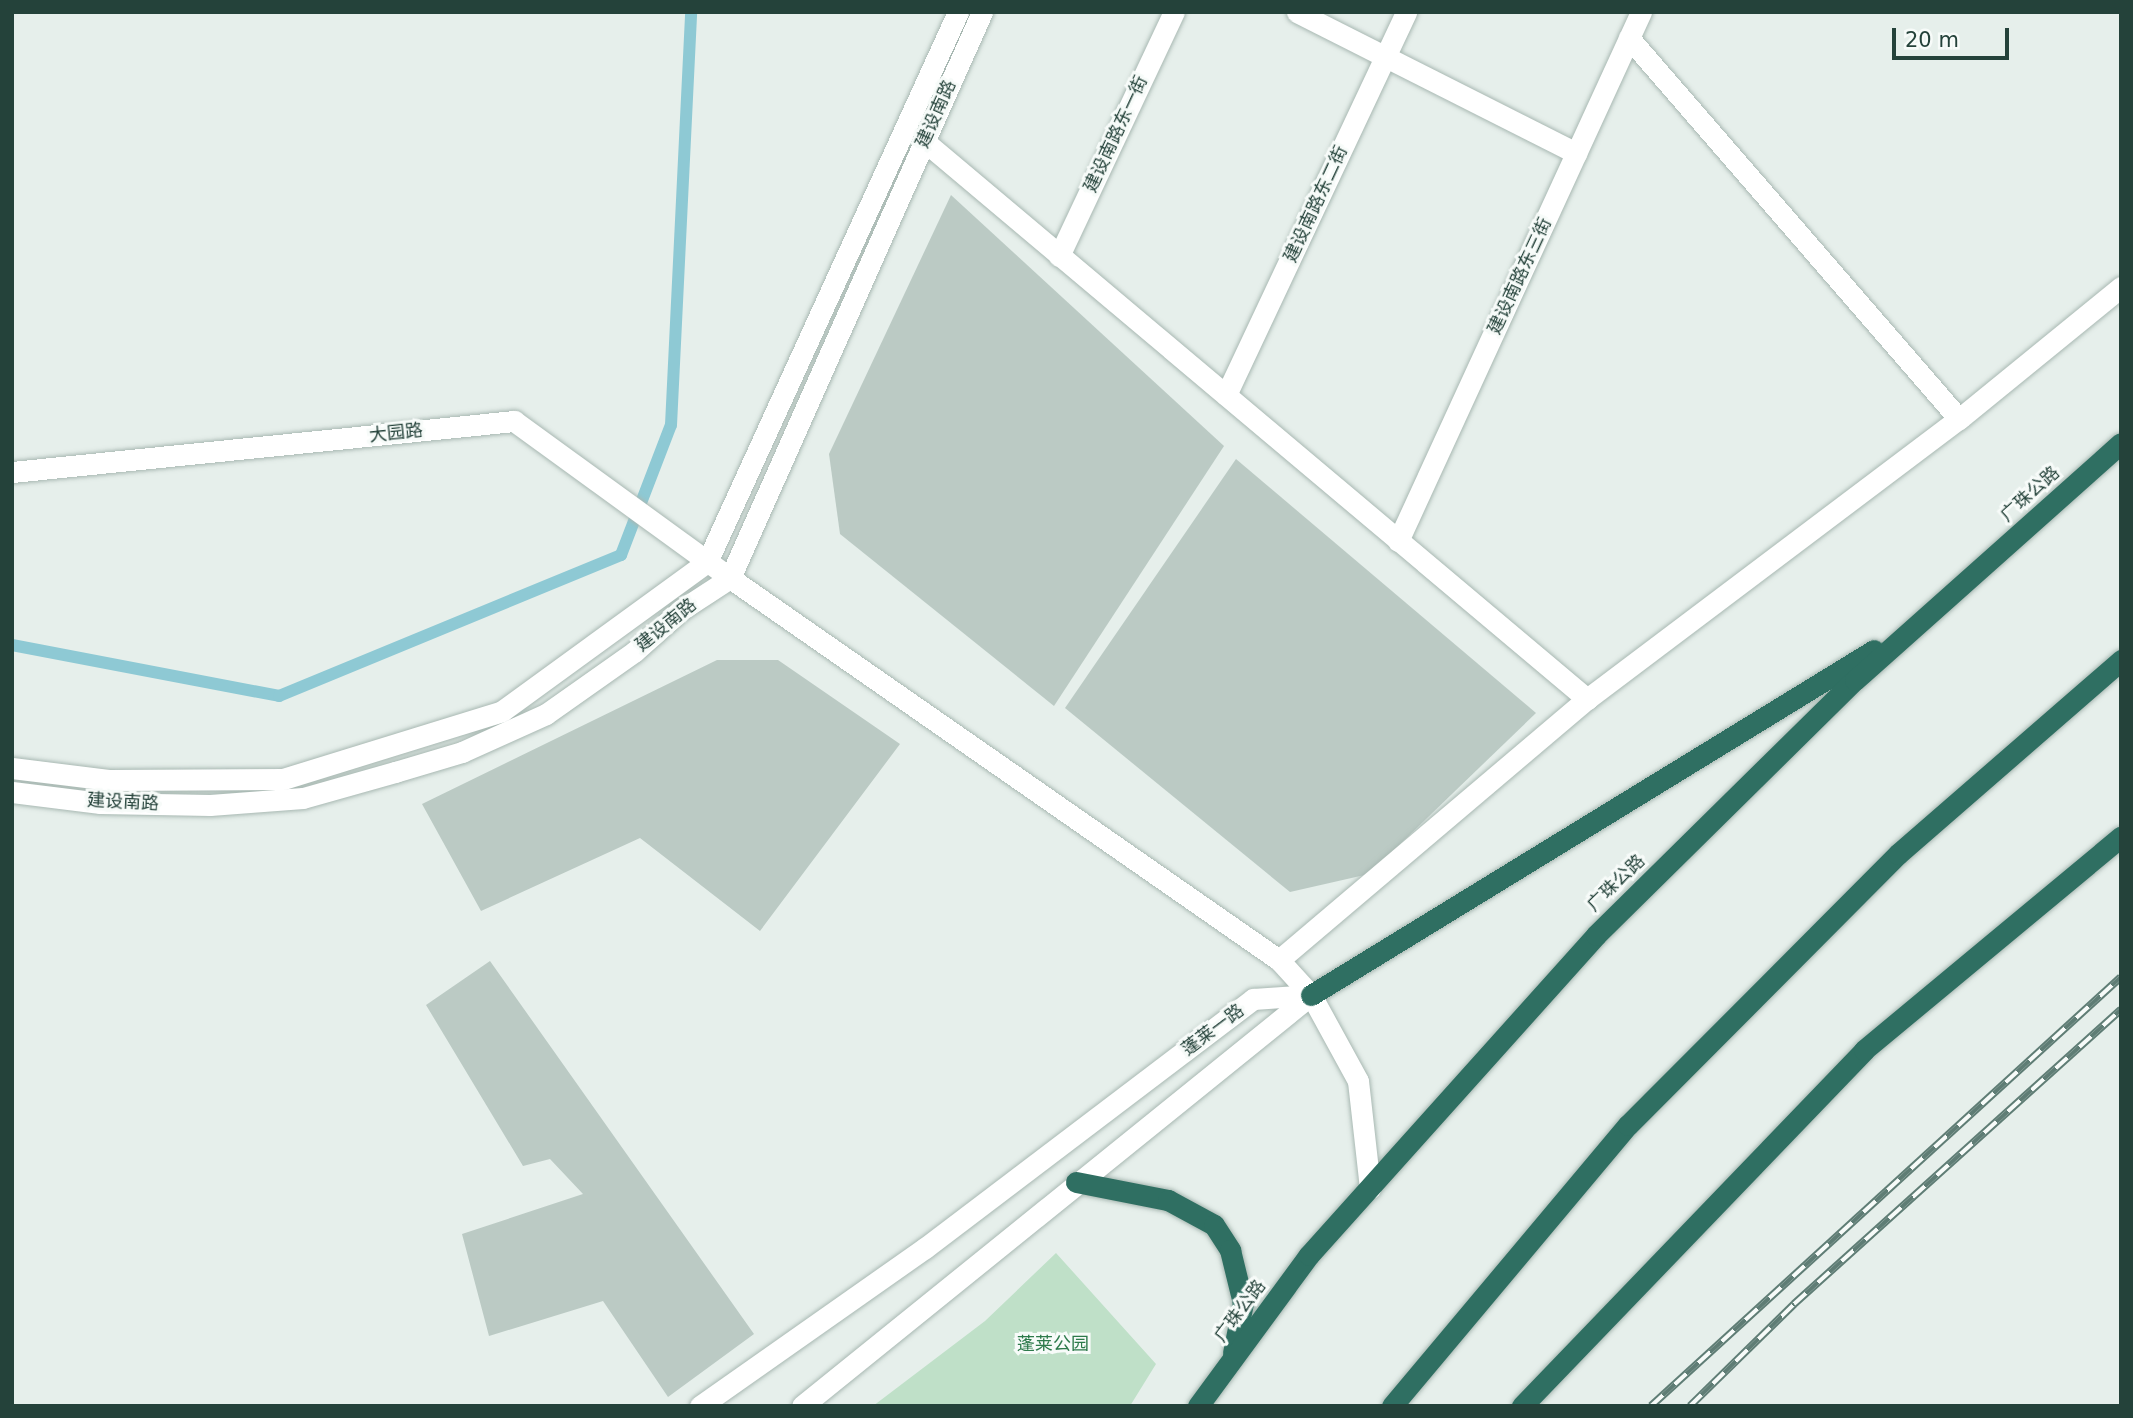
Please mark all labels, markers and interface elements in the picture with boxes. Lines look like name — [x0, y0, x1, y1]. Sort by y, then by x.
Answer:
scale bar — [1895, 14, 2012, 58]
text: 20 m — [1905, 28, 1959, 52]
street label: 建设南路东一街 — [1080, 72, 1152, 196]
street label: 建设南路 — [911, 77, 961, 151]
street label: 建设南路东二街 — [1280, 142, 1352, 266]
street label: 建设南路东三街 — [1484, 214, 1556, 338]
street label: 大园路 — [368, 419, 424, 447]
street label: 广珠公路 — [1996, 462, 2064, 526]
street label: 建设南路 — [631, 594, 701, 656]
street label: 建设南路 — [86, 789, 160, 815]
street label: 广珠公路 — [1583, 850, 1649, 916]
street label: 蓬莱一路 — [1178, 1000, 1248, 1060]
street label: 广珠公路 — [1210, 1276, 1270, 1346]
park label: 蓬莱公园 — [1017, 1333, 1089, 1355]

